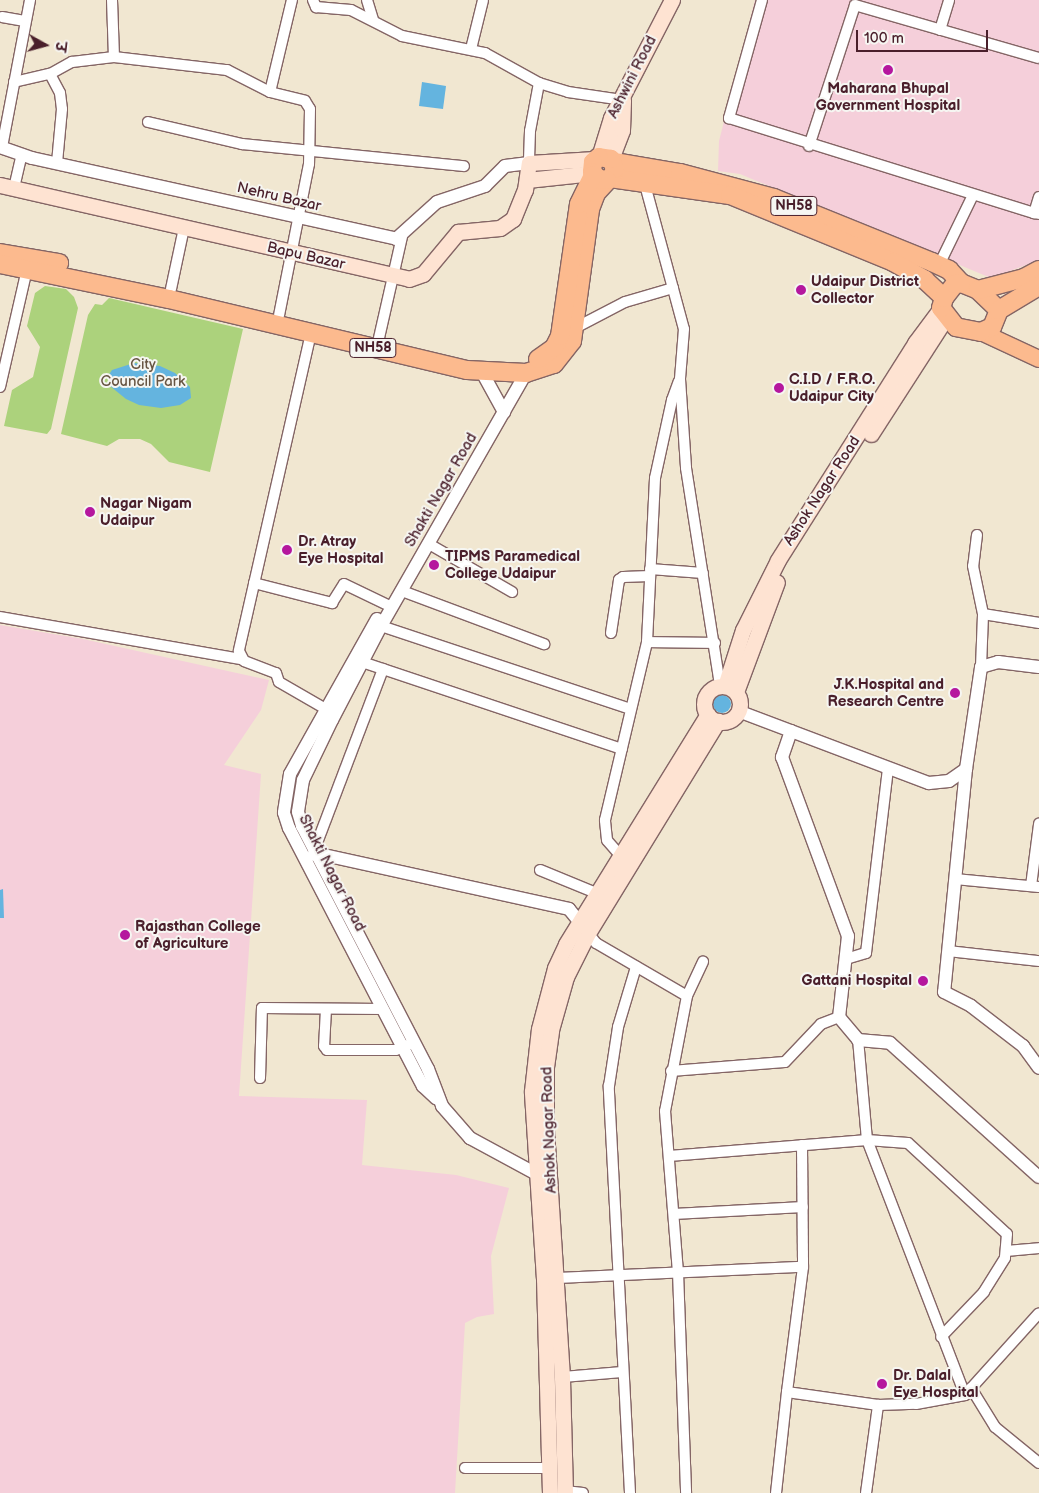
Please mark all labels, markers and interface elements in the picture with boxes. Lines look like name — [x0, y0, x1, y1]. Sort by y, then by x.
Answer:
north arrow — [20, 20, 70, 70]
scale bar — [859, 20, 992, 52]
text: 100 m — [864, 29, 904, 48]
street label: Ashwini Road — [604, 33, 660, 121]
text: उ — [51, 41, 69, 53]
marker: Maharana Bhupal Government Hospital — [881, 63, 895, 77]
place label: Maharana Bhupal Government Hospital — [816, 79, 960, 114]
street label: Nehru Bazar — [235, 179, 323, 215]
road number: NH58 — [770, 195, 818, 218]
street label: Bapu Bazar — [265, 238, 347, 274]
place label: Udaipur District Collector — [811, 272, 919, 307]
marker: Udaipur District Collector — [795, 284, 807, 296]
road number: NH58 — [349, 336, 397, 359]
park label: City Council Park — [101, 355, 185, 390]
place label: C.I.D / F.R.O. Udaipur City — [789, 370, 875, 405]
marker: C.I.D / F.R.O. Udaipur City — [773, 382, 785, 394]
street label: Shakti Nagar Road — [401, 430, 481, 550]
street label: Ashok Nagar Road — [780, 433, 864, 549]
place label: Nagar Nigam Udaipur — [100, 494, 192, 529]
marker: Nagar Nigam Udaipur — [84, 506, 96, 518]
place label: Dr. Atray Eye Hospital — [298, 532, 384, 567]
marker: Dr. Atray Eye Hospital — [280, 543, 294, 557]
place label: TIPMS Paramedical College Udaipur — [445, 547, 580, 582]
marker: TIPMS Paramedical College Udaipur — [427, 558, 441, 572]
place label: J.K.Hospital and Research Centre — [828, 675, 944, 710]
marker: J.K.Hospital and Research Centre — [948, 686, 962, 700]
street label: Shakti Nagar Road — [295, 812, 369, 934]
place label: Rajasthan College of Agriculture — [135, 917, 261, 952]
marker: Rajasthan College of Agriculture — [119, 929, 131, 941]
place label: Gattani Hospital — [801, 972, 912, 990]
marker: Gattani Hospital — [916, 974, 930, 988]
street label: Ashok Nagar Road — [538, 1066, 560, 1194]
place label: Dr. Dalal Eye Hospital — [893, 1366, 979, 1401]
marker: Dr. Dalal Eye Hospital — [875, 1377, 889, 1391]

